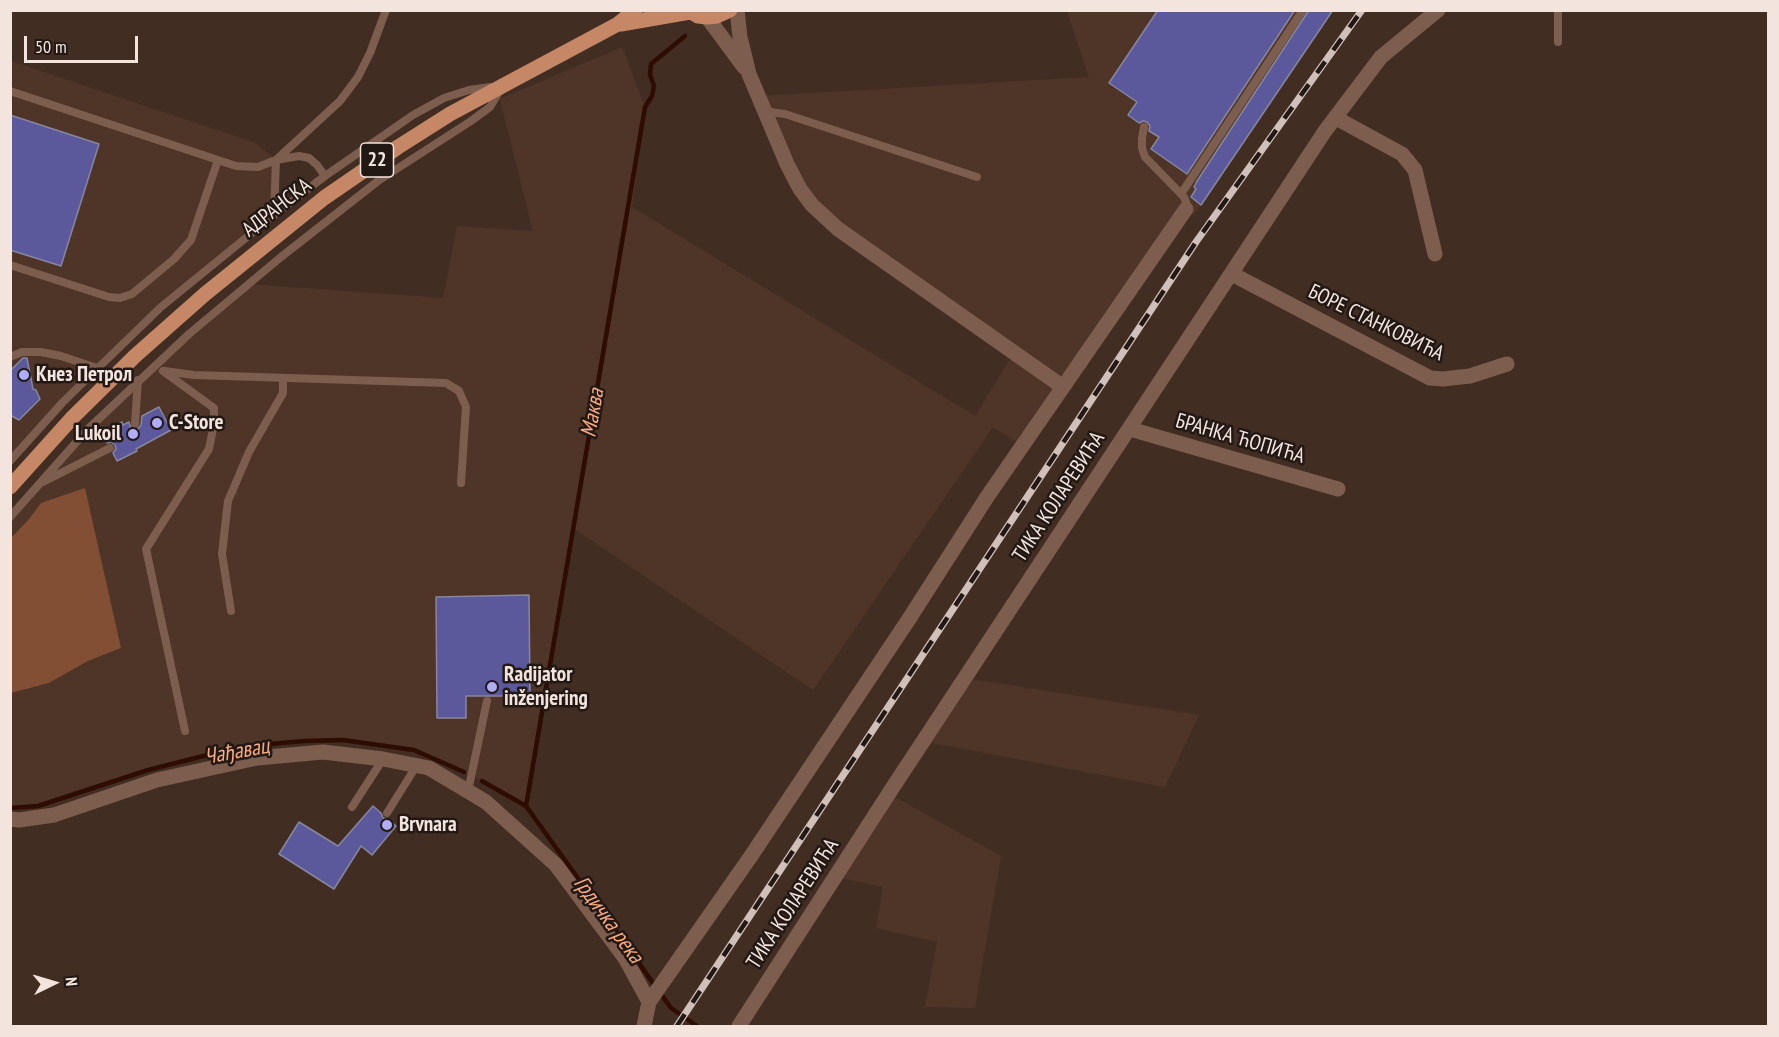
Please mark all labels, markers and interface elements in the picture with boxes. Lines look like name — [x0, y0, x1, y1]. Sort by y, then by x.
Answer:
scale bar — [27, 24, 141, 62]
text: 50 m — [35, 35, 67, 58]
road number: 22 — [360, 143, 394, 177]
street label: АДРАНСКА — [237, 173, 317, 243]
street label: БОРЕ СТАНКОВИЋА — [1304, 279, 1448, 367]
place label: Кнез Петрол — [36, 362, 132, 388]
marker: Кнез Петрол — [17, 368, 31, 382]
water label: Маква — [576, 387, 610, 439]
street label: БРАНКА ЋОПИЋА — [1173, 409, 1307, 469]
place label: C-Store — [169, 410, 224, 436]
marker: C-Store — [150, 416, 164, 430]
place label: Lukoil — [75, 421, 121, 447]
marker: Lukoil — [126, 427, 140, 441]
street label: ТИКА КОЛАРЕВИЋА — [1008, 427, 1110, 567]
place label: Radijator inženjering — [504, 662, 588, 712]
marker: Radijator inženjering — [485, 680, 499, 694]
water label: Чађавац — [202, 733, 272, 771]
place label: Brvnara — [399, 812, 457, 838]
marker: Brvnara — [380, 818, 394, 832]
street label: ТИКА КОЛАРЕВИЋА — [742, 834, 844, 974]
water label: Грдичка река — [568, 871, 648, 969]
north arrow — [24, 953, 84, 1013]
text: N — [62, 976, 82, 987]

